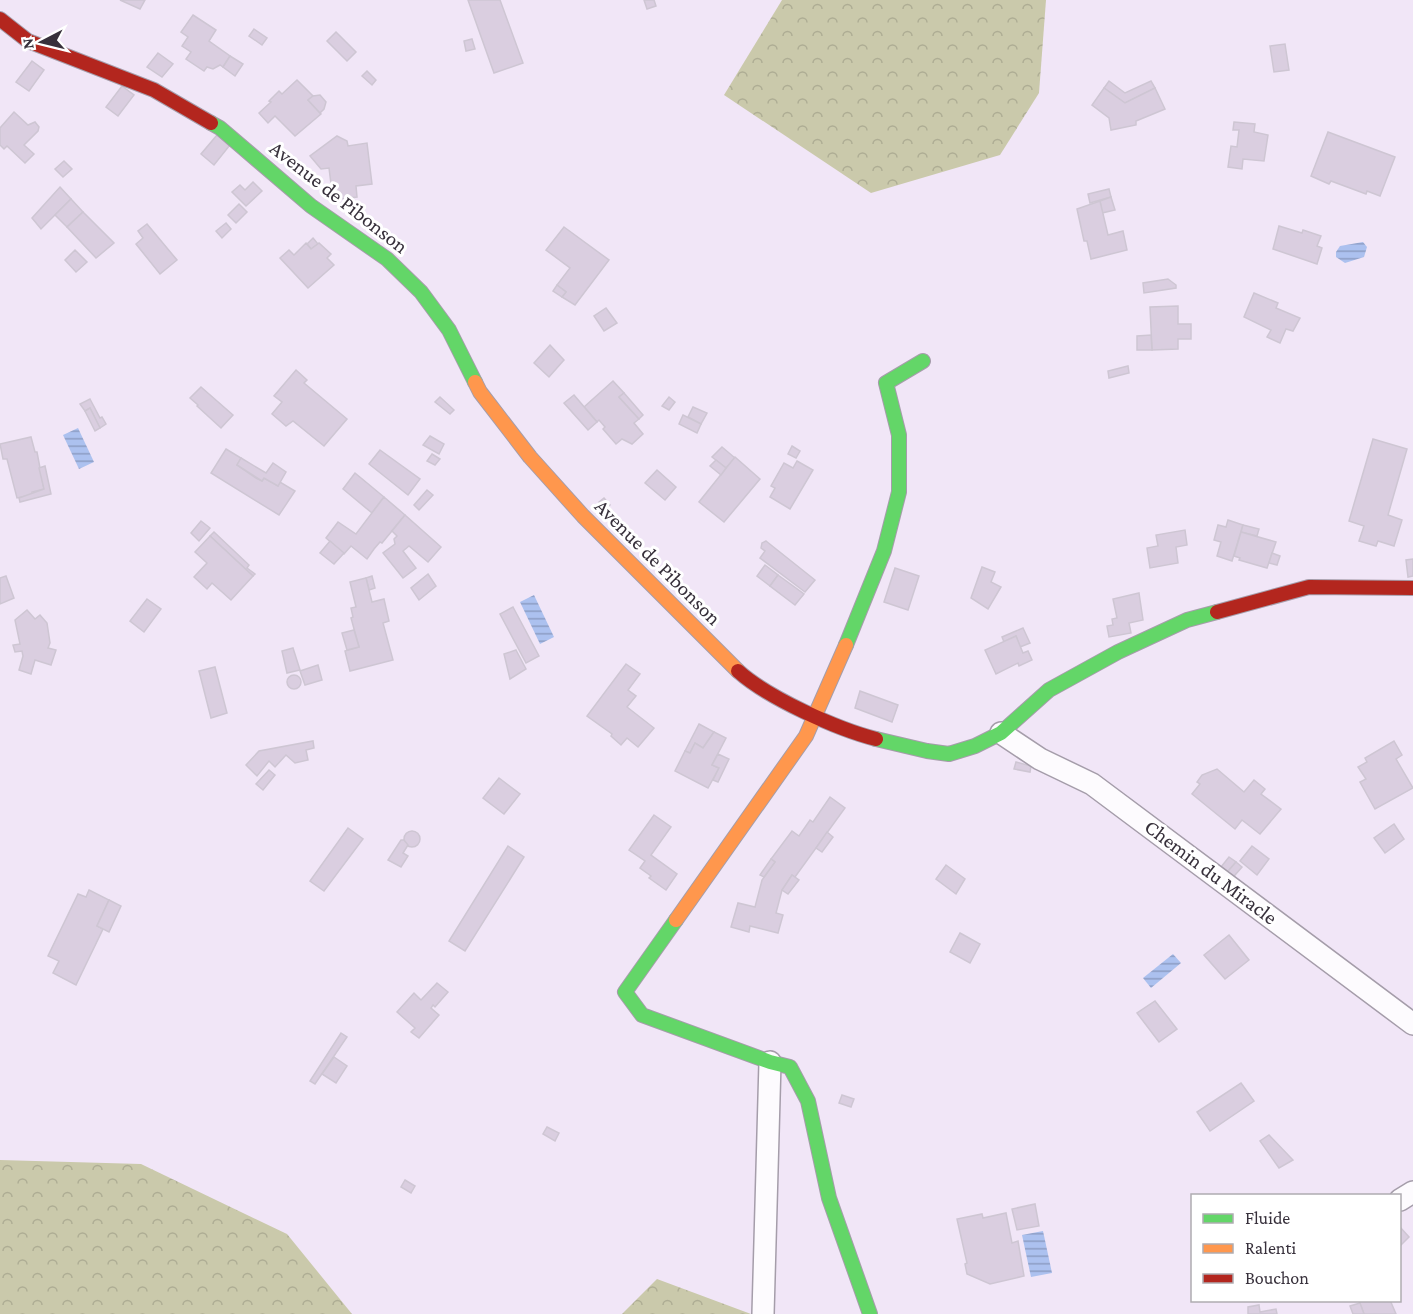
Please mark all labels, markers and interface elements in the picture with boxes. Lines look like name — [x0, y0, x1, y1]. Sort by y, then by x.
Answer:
north arrow — [12, 12, 72, 72]
text: N — [18, 37, 37, 50]
street label: Avenue de Pibonson — [265, 136, 413, 258]
street label: Avenue de Pibonson — [590, 494, 726, 630]
street label: Chemin du Miracle — [1140, 814, 1282, 930]
legend — [1191, 1194, 1401, 1302]
text: Fluide — [1245, 1208, 1290, 1228]
text: Ralenti — [1245, 1238, 1296, 1258]
text: Bouchon — [1245, 1268, 1309, 1288]

